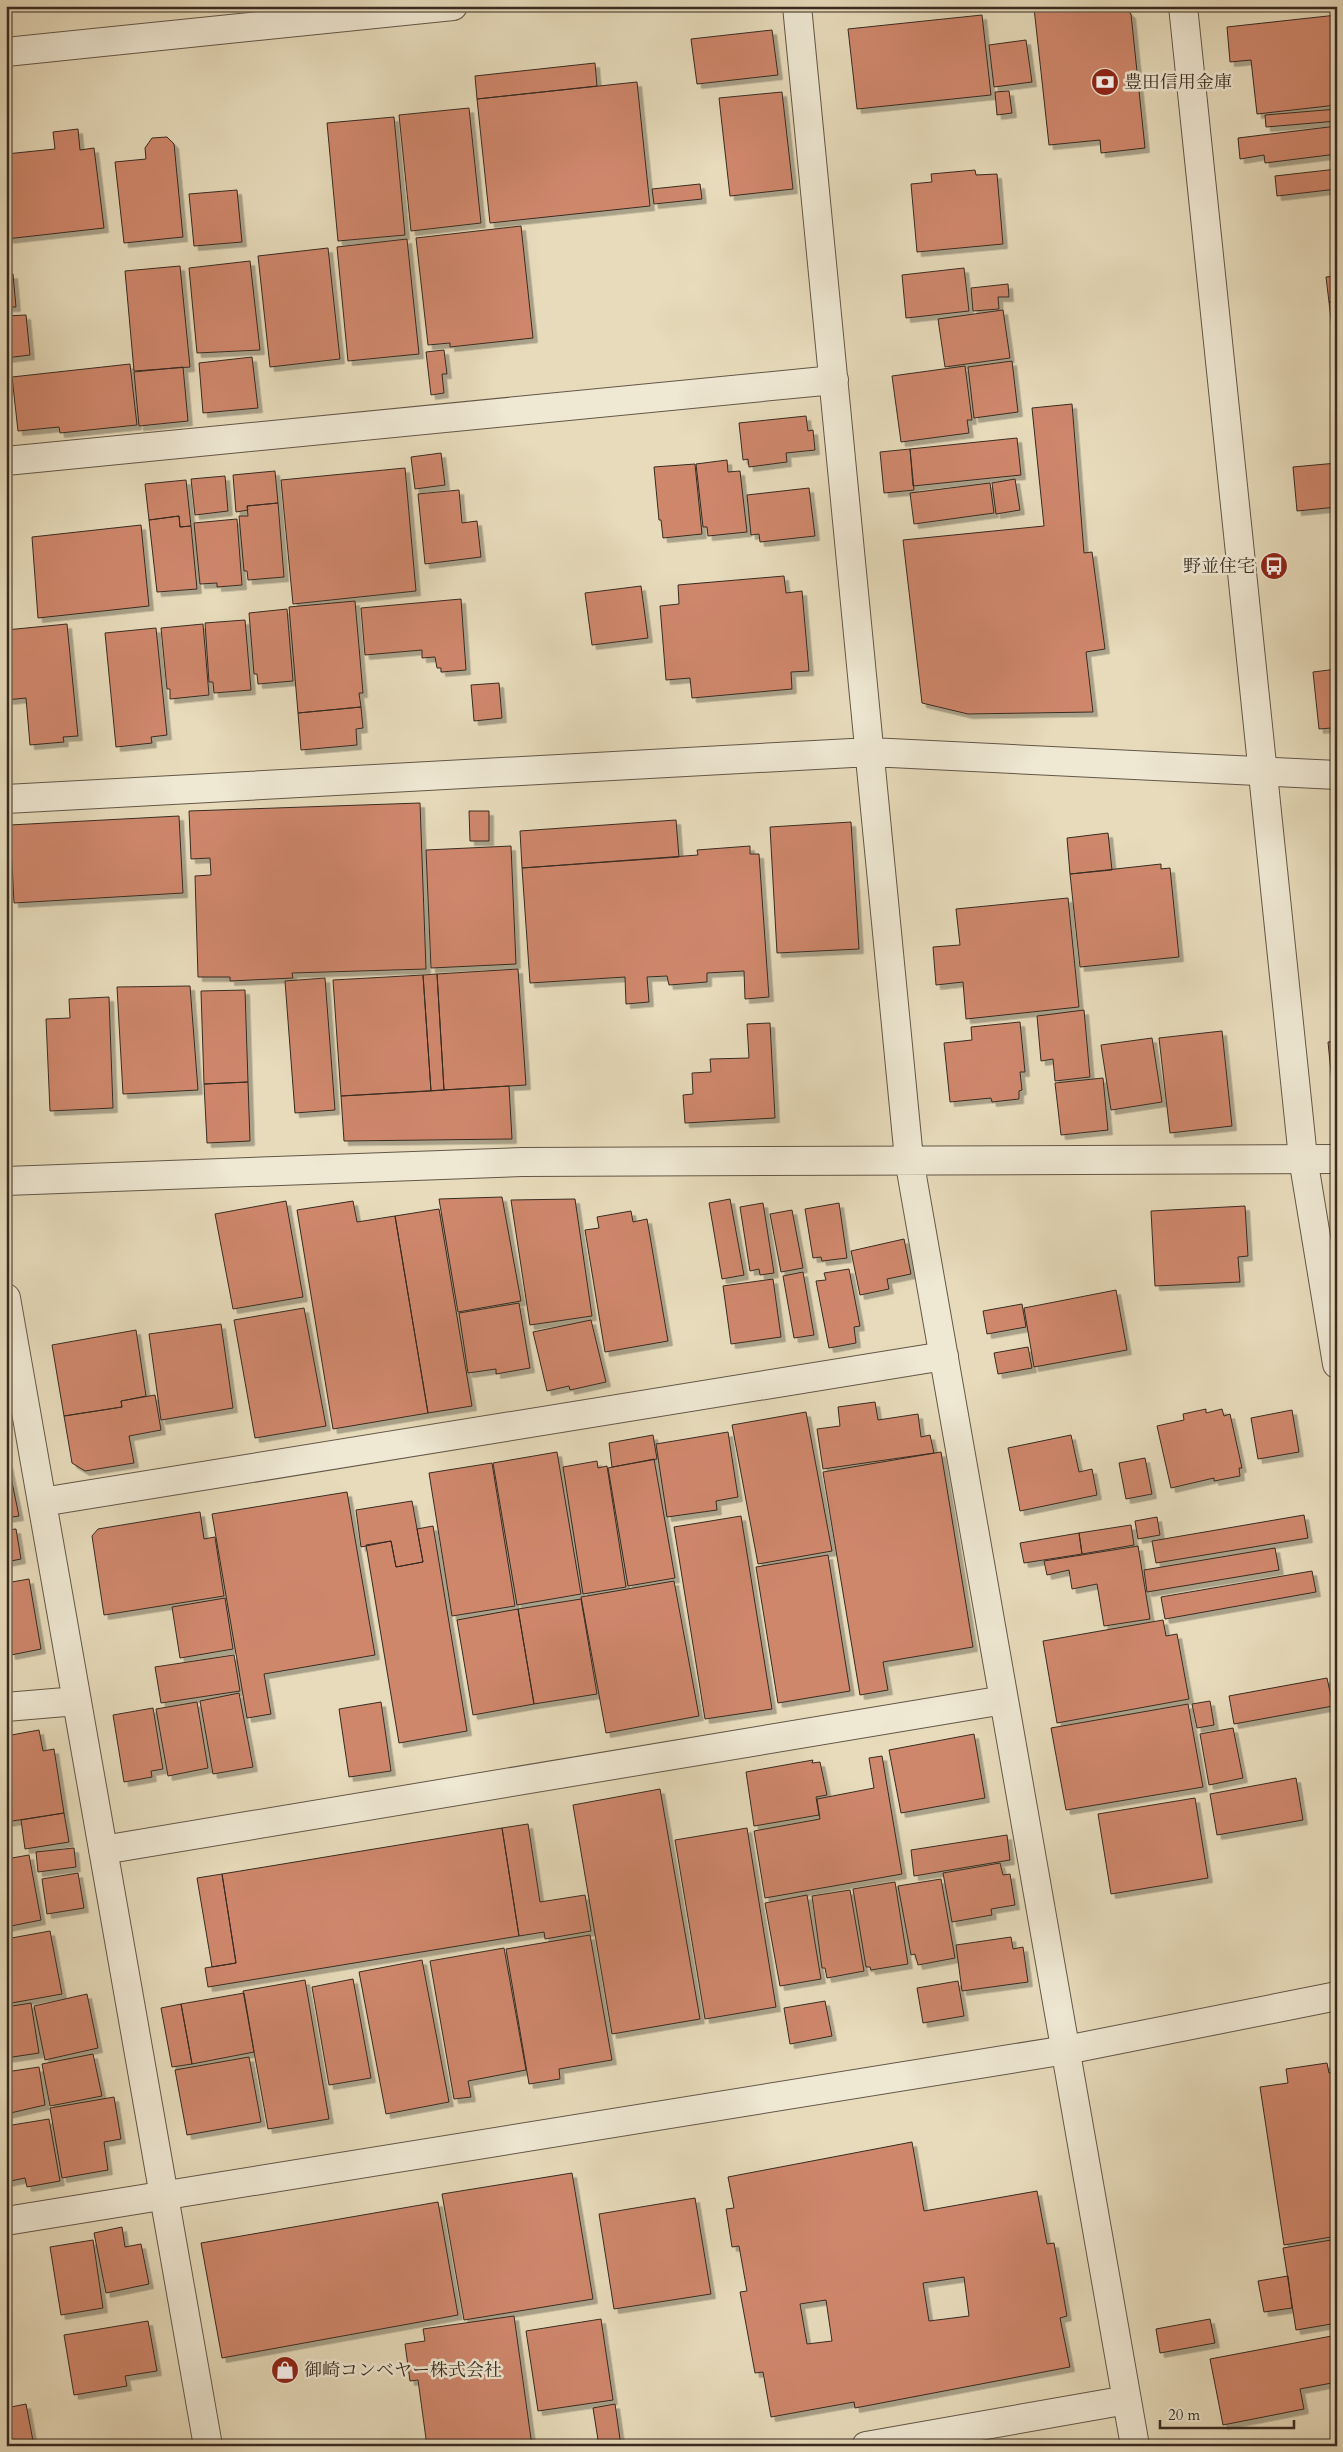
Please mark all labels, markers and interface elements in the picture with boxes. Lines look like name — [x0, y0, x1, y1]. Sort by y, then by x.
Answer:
bank icon: 豊田信用金庫 — [1090, 67, 1120, 97]
place label: 豊田信用金庫 — [1124, 70, 1232, 95]
bus stop icon: 野並住宅 — [1259, 551, 1289, 581]
place label: 野並住宅 — [1183, 554, 1255, 579]
shop icon: 御崎コンベヤー株式会社 — [270, 2355, 300, 2385]
place label: 御崎コンベヤー株式会社 — [304, 2358, 502, 2383]
scale bar — [1160, 2397, 1294, 2429]
text: 20 m — [1168, 2405, 1200, 2425]

